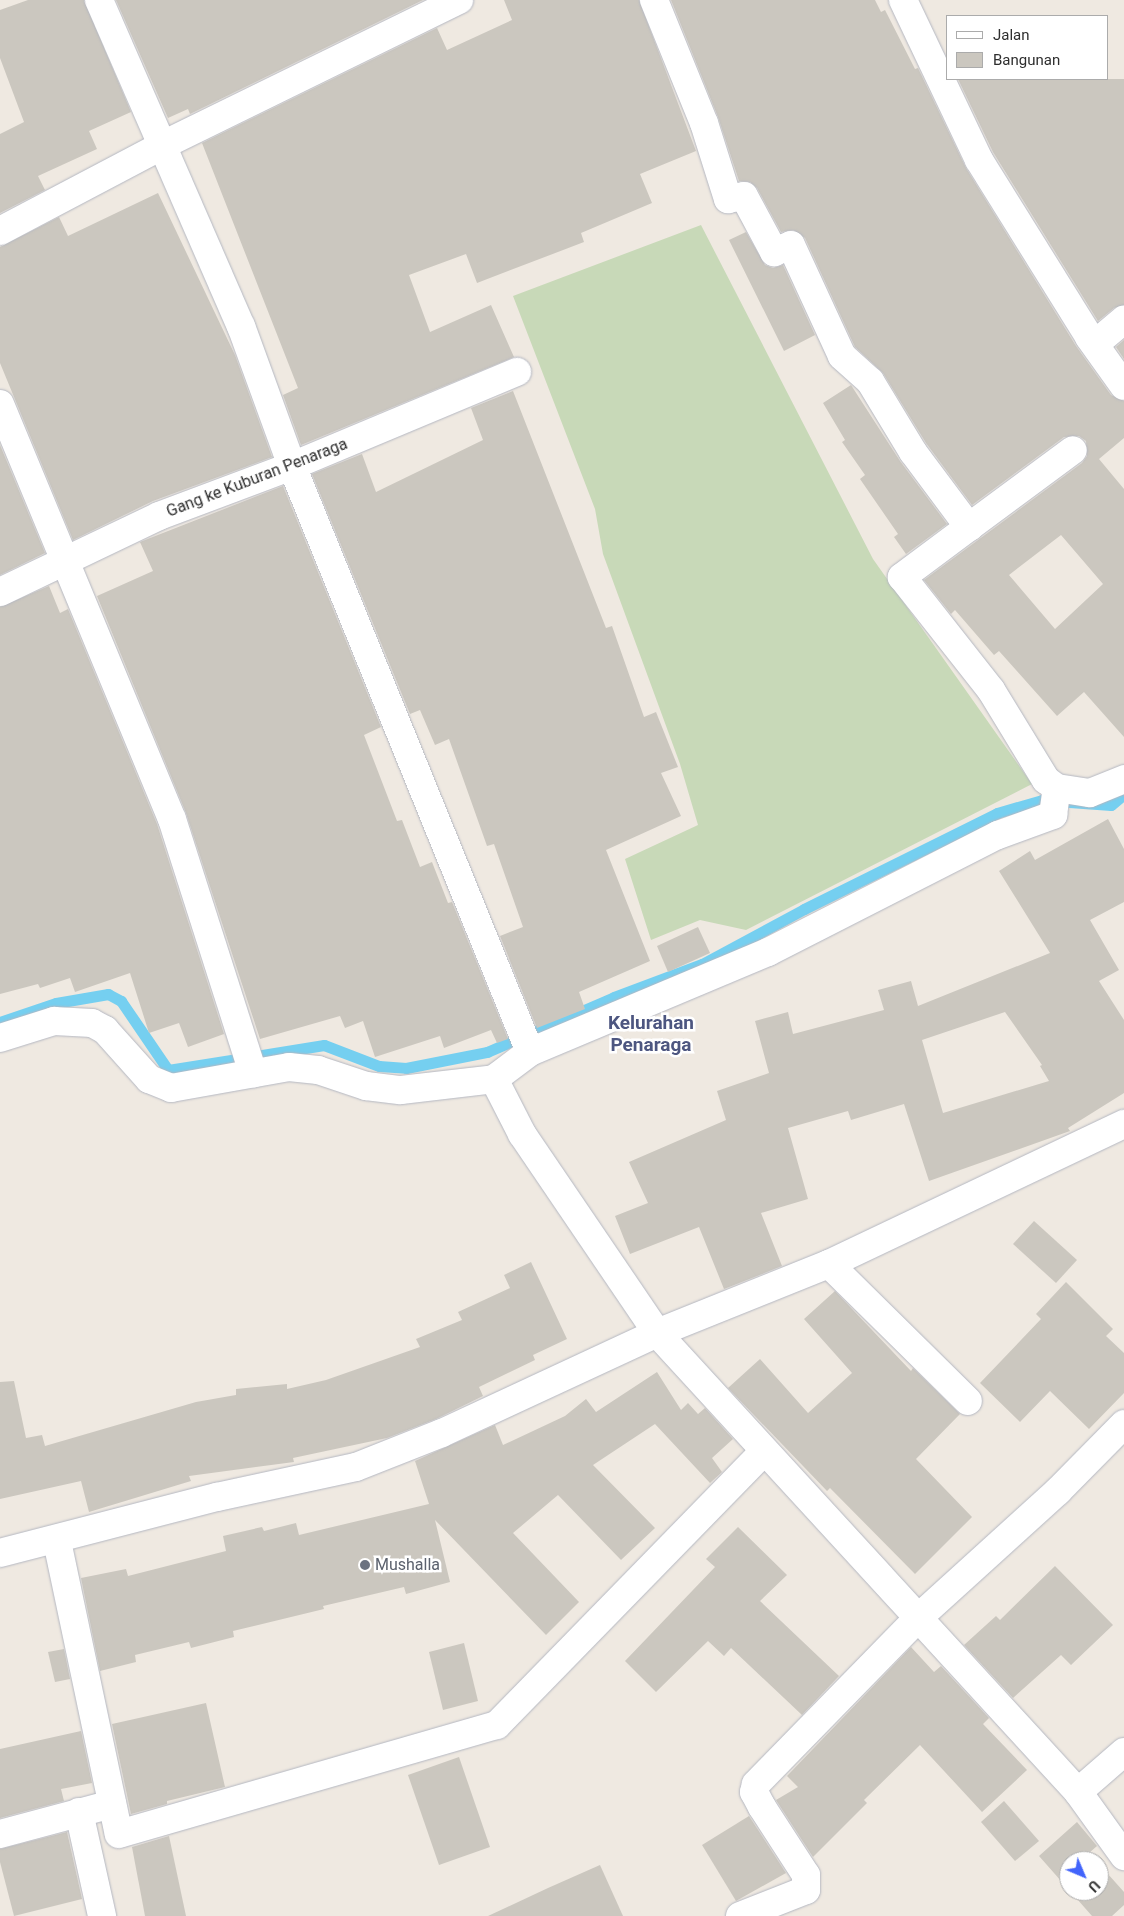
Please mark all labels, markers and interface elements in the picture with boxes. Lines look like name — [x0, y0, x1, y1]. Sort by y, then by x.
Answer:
legend — [946, 15, 1109, 80]
text: Jalan — [993, 26, 1030, 44]
text: Bangunan — [993, 51, 1060, 69]
street label: Gang ke Kuburan Penaraga — [164, 435, 350, 521]
district label: Kelurahan Penaraga — [608, 1012, 694, 1056]
place label: Mushalla — [375, 1555, 440, 1575]
marker: Mushalla — [359, 1559, 371, 1571]
north arrow — [1059, 1851, 1109, 1901]
text: U — [1085, 1877, 1103, 1895]

